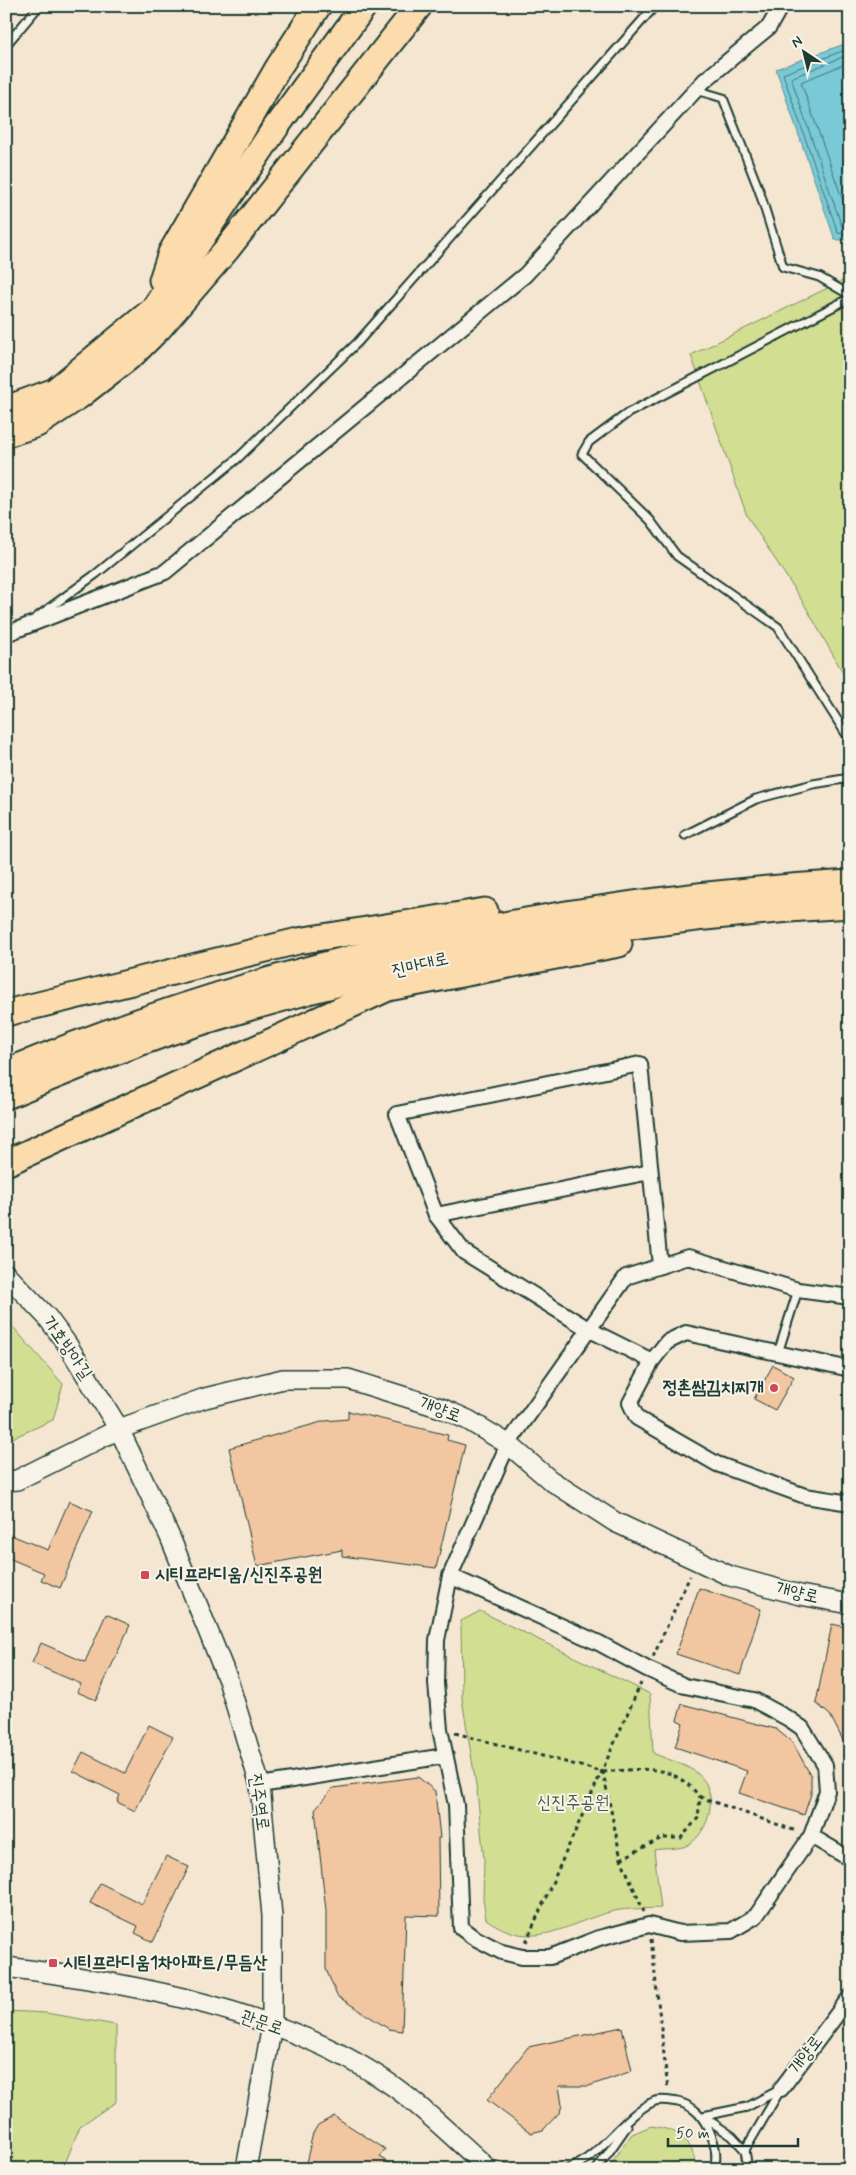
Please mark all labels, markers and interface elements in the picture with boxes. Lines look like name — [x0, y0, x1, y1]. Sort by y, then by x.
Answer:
north arrow — [778, 28, 828, 78]
text: N — [788, 32, 806, 52]
street label: 진마대로 — [389, 947, 451, 983]
street label: 가호방아길 — [36, 1311, 98, 1385]
place label: 정촌쌈김치찌개 — [663, 1376, 764, 1400]
marker: 정촌쌈김치찌개 — [768, 1382, 780, 1394]
street label: 개양로 — [415, 1391, 465, 1429]
place label: 시티프라디움/신진주공원 — [155, 1563, 322, 1587]
marker: 시티프라디움/신진주공원 — [139, 1569, 151, 1581]
street label: 개양로 — [773, 1576, 821, 1610]
street label: 진주역로 — [243, 1772, 275, 1832]
park label: 신진주공원 — [537, 1791, 609, 1815]
place label: 시티프라디움1차아파트/무듬산 — [63, 1951, 268, 1975]
marker: 시티프라디움1차아파트/무듬산 — [47, 1957, 59, 1969]
street label: 관문로 — [238, 2005, 286, 2041]
street label: 개양로 — [783, 2030, 829, 2080]
scale bar — [668, 2115, 798, 2147]
text: 50 m — [676, 2124, 710, 2144]

